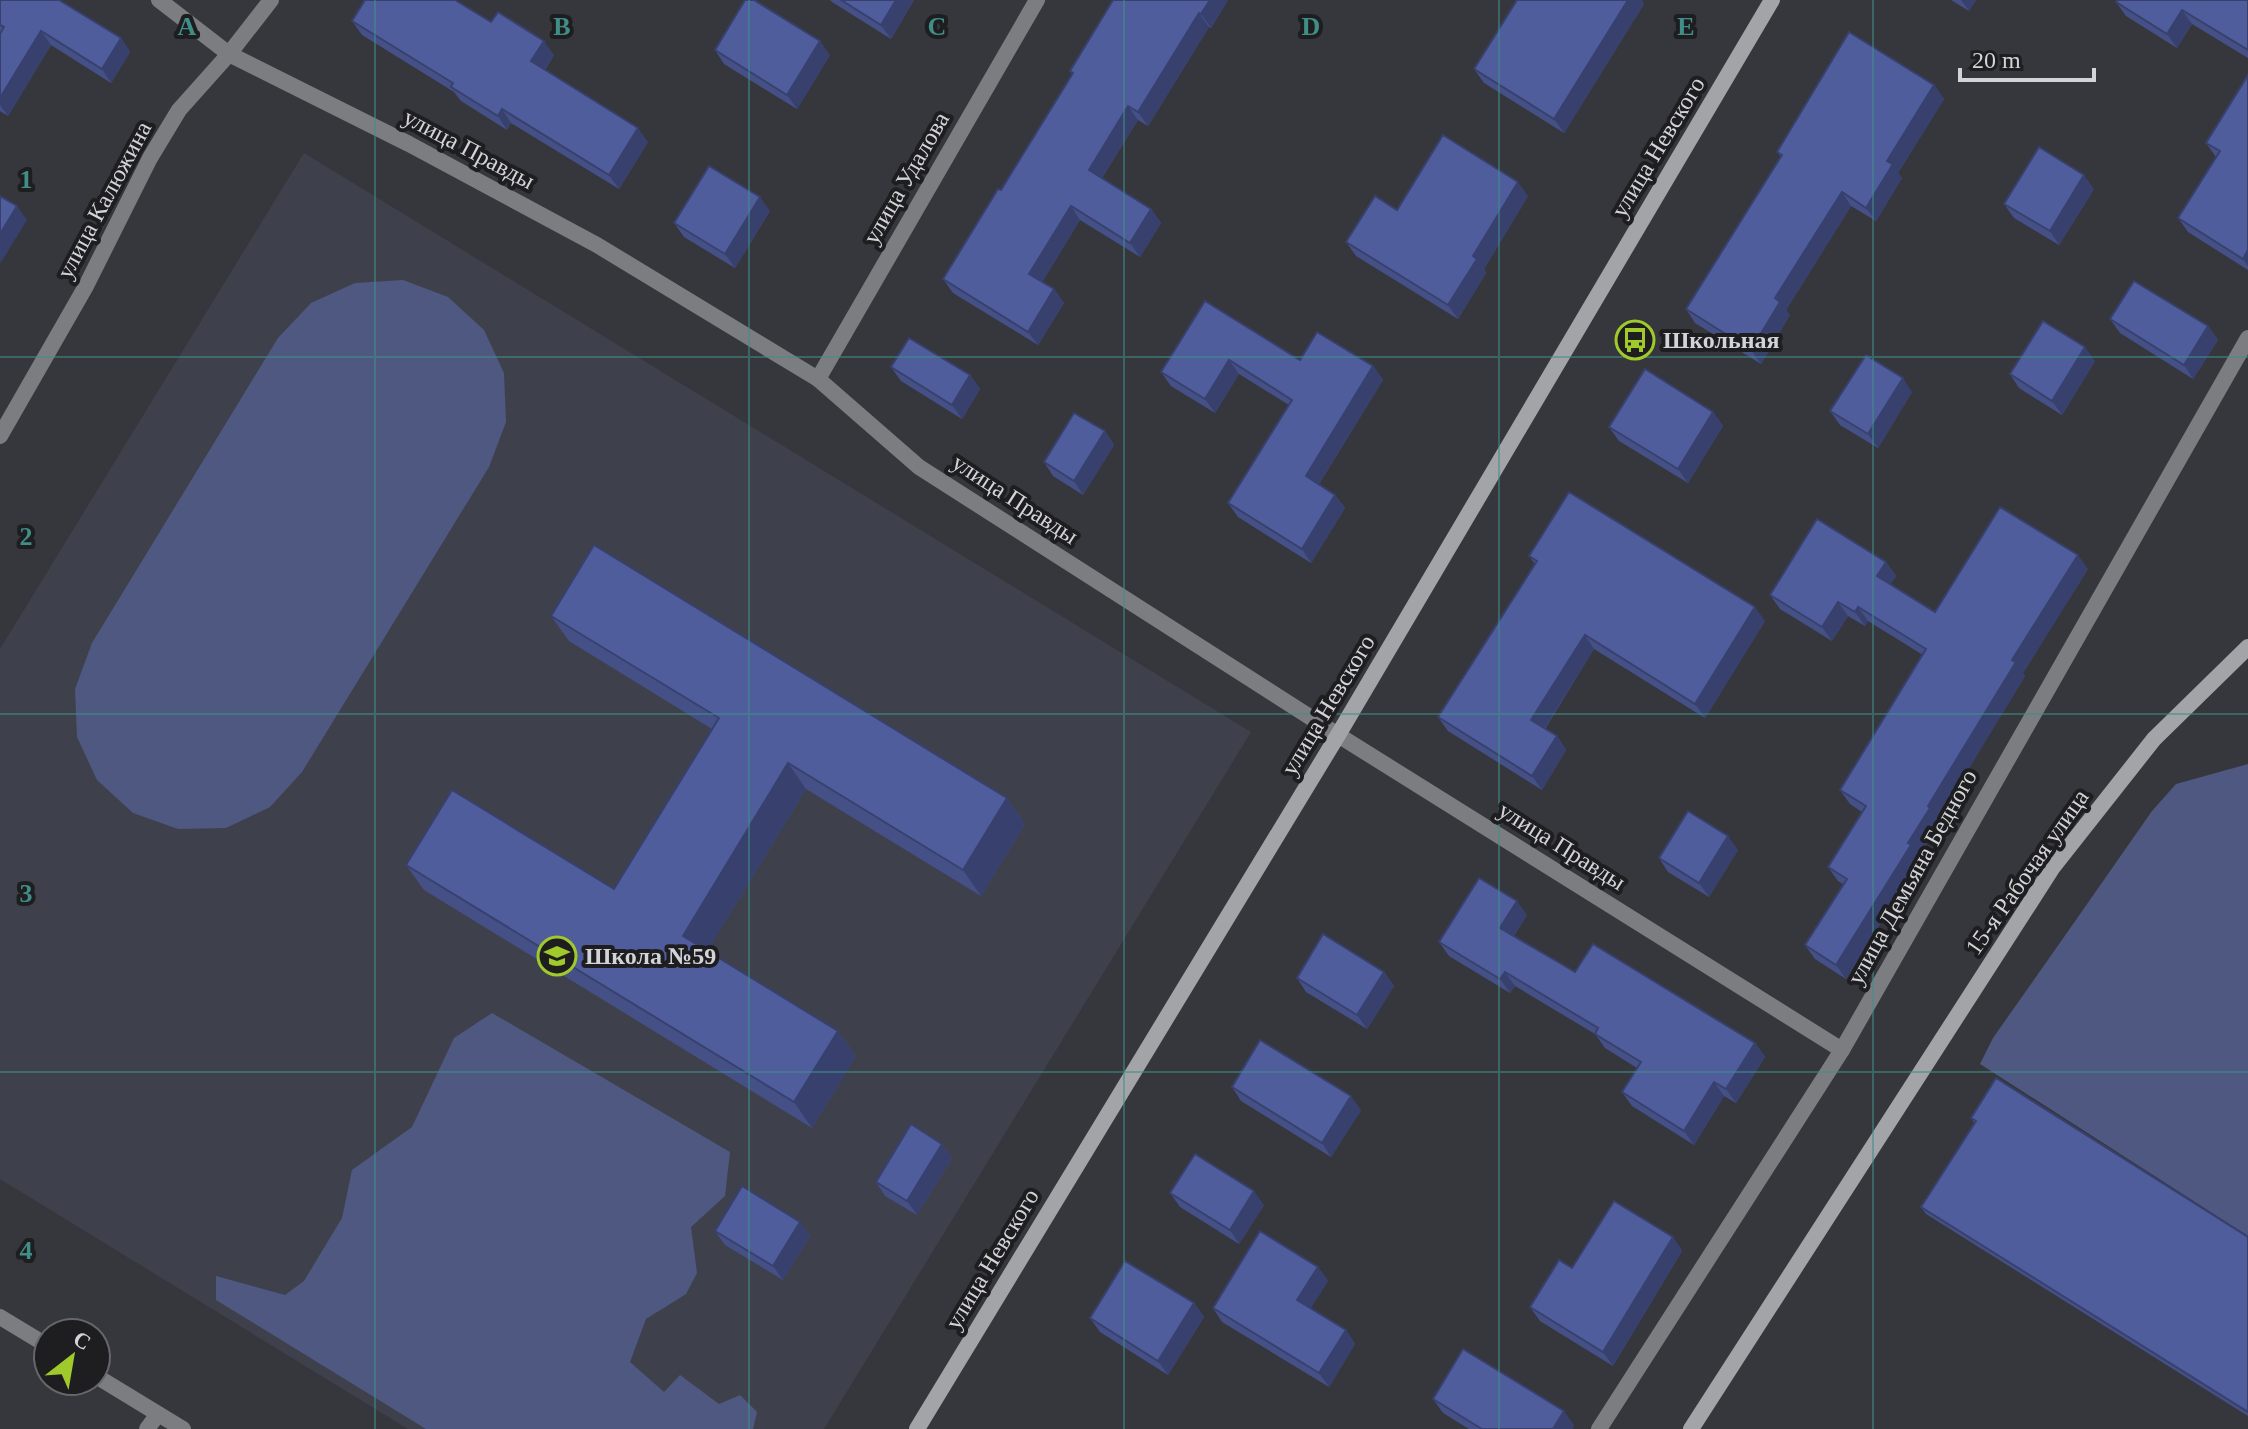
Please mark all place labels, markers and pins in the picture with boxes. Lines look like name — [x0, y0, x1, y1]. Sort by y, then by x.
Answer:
bus stop icon: Школьная — [1614, 319, 1656, 361]
place label: Школьная — [1663, 327, 1780, 353]
school or university icon: Школа №59 — [536, 935, 578, 977]
place label: Школа №59 — [585, 943, 716, 969]

